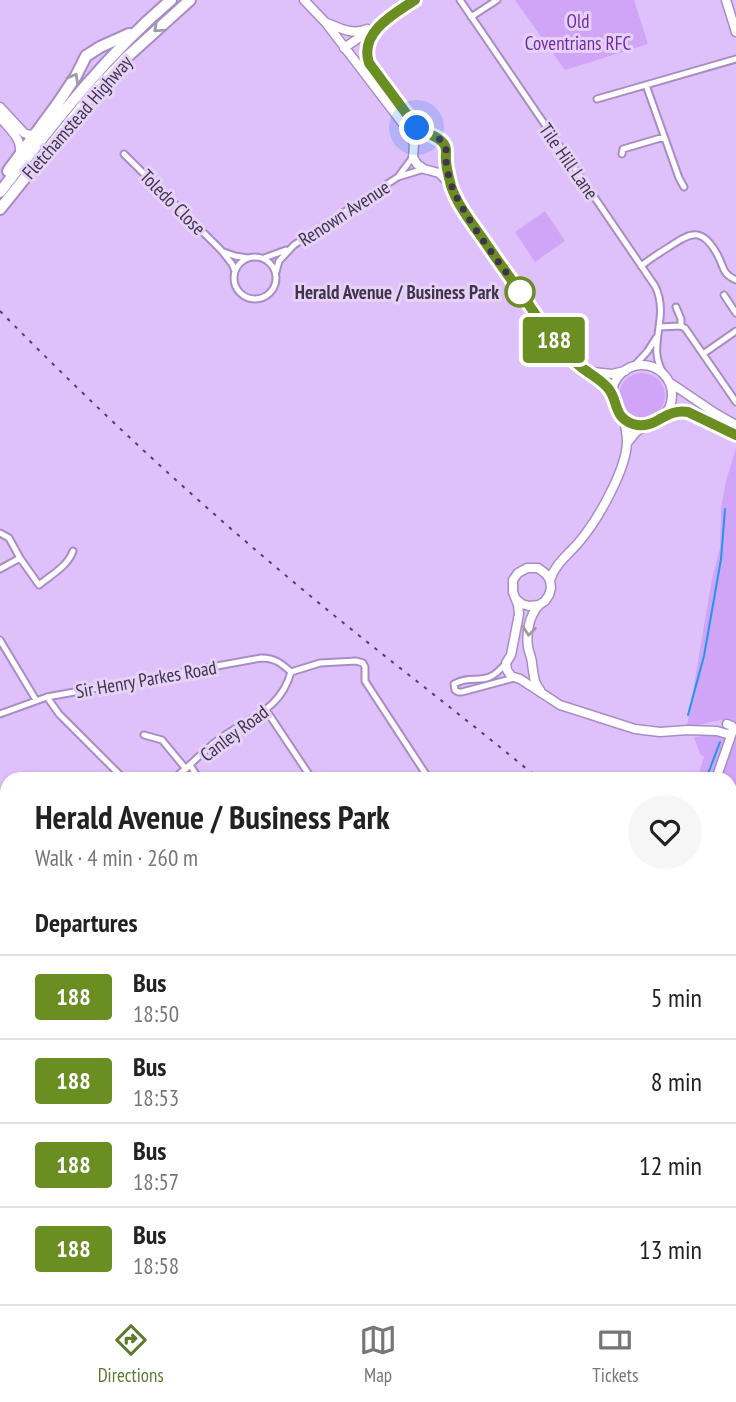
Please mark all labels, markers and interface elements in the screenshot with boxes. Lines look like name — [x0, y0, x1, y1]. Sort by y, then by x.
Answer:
park label: Old Coventrians RFC — [525, 9, 631, 55]
one-way arrow — [153, 20, 166, 33]
street label: Fletchamstead Highway — [17, 50, 138, 184]
one-way arrow — [66, 73, 79, 85]
your location — [399, 110, 434, 145]
street label: Tile Hill Lane — [534, 118, 604, 204]
street label: Toledo Close — [135, 164, 211, 240]
street label: Renown Avenue — [294, 175, 394, 251]
marker: Herald Avenue / Business Park — [505, 277, 535, 307]
place label: Herald Avenue / Business Park — [295, 280, 499, 304]
line badge: 188 — [514, 317, 594, 363]
text: 188 — [537, 324, 571, 355]
one-way arrow — [522, 626, 537, 637]
street label: Sir Henry Parkes Road — [74, 655, 218, 703]
street label: Canley Road — [195, 700, 273, 766]
text: Herald Avenue / Business Park — [35, 795, 390, 838]
button: heart — [628, 795, 702, 869]
text: Walk · 4 min · 260 m — [35, 843, 198, 872]
text: Departures — [35, 906, 138, 939]
text: Bus — [133, 966, 166, 999]
text: 188 — [56, 981, 91, 1012]
text: 5 min — [651, 981, 702, 1014]
text: 18:50 — [133, 999, 179, 1028]
text: Bus — [133, 1050, 166, 1083]
text: 188 — [56, 1065, 91, 1096]
text: 8 min — [651, 1065, 702, 1098]
text: 18:53 — [133, 1083, 179, 1112]
text: Bus — [133, 1134, 166, 1167]
text: 188 — [56, 1149, 91, 1180]
text: 12 min — [639, 1149, 702, 1182]
text: 18:57 — [133, 1167, 179, 1196]
text: Bus — [133, 1218, 166, 1251]
text: 188 — [56, 1233, 91, 1264]
text: 13 min — [639, 1233, 702, 1266]
text: 18:58 — [133, 1251, 179, 1280]
tab: Directions — [98, 1321, 164, 1387]
tab: Map — [359, 1321, 397, 1387]
tab: Tickets — [592, 1321, 638, 1387]

